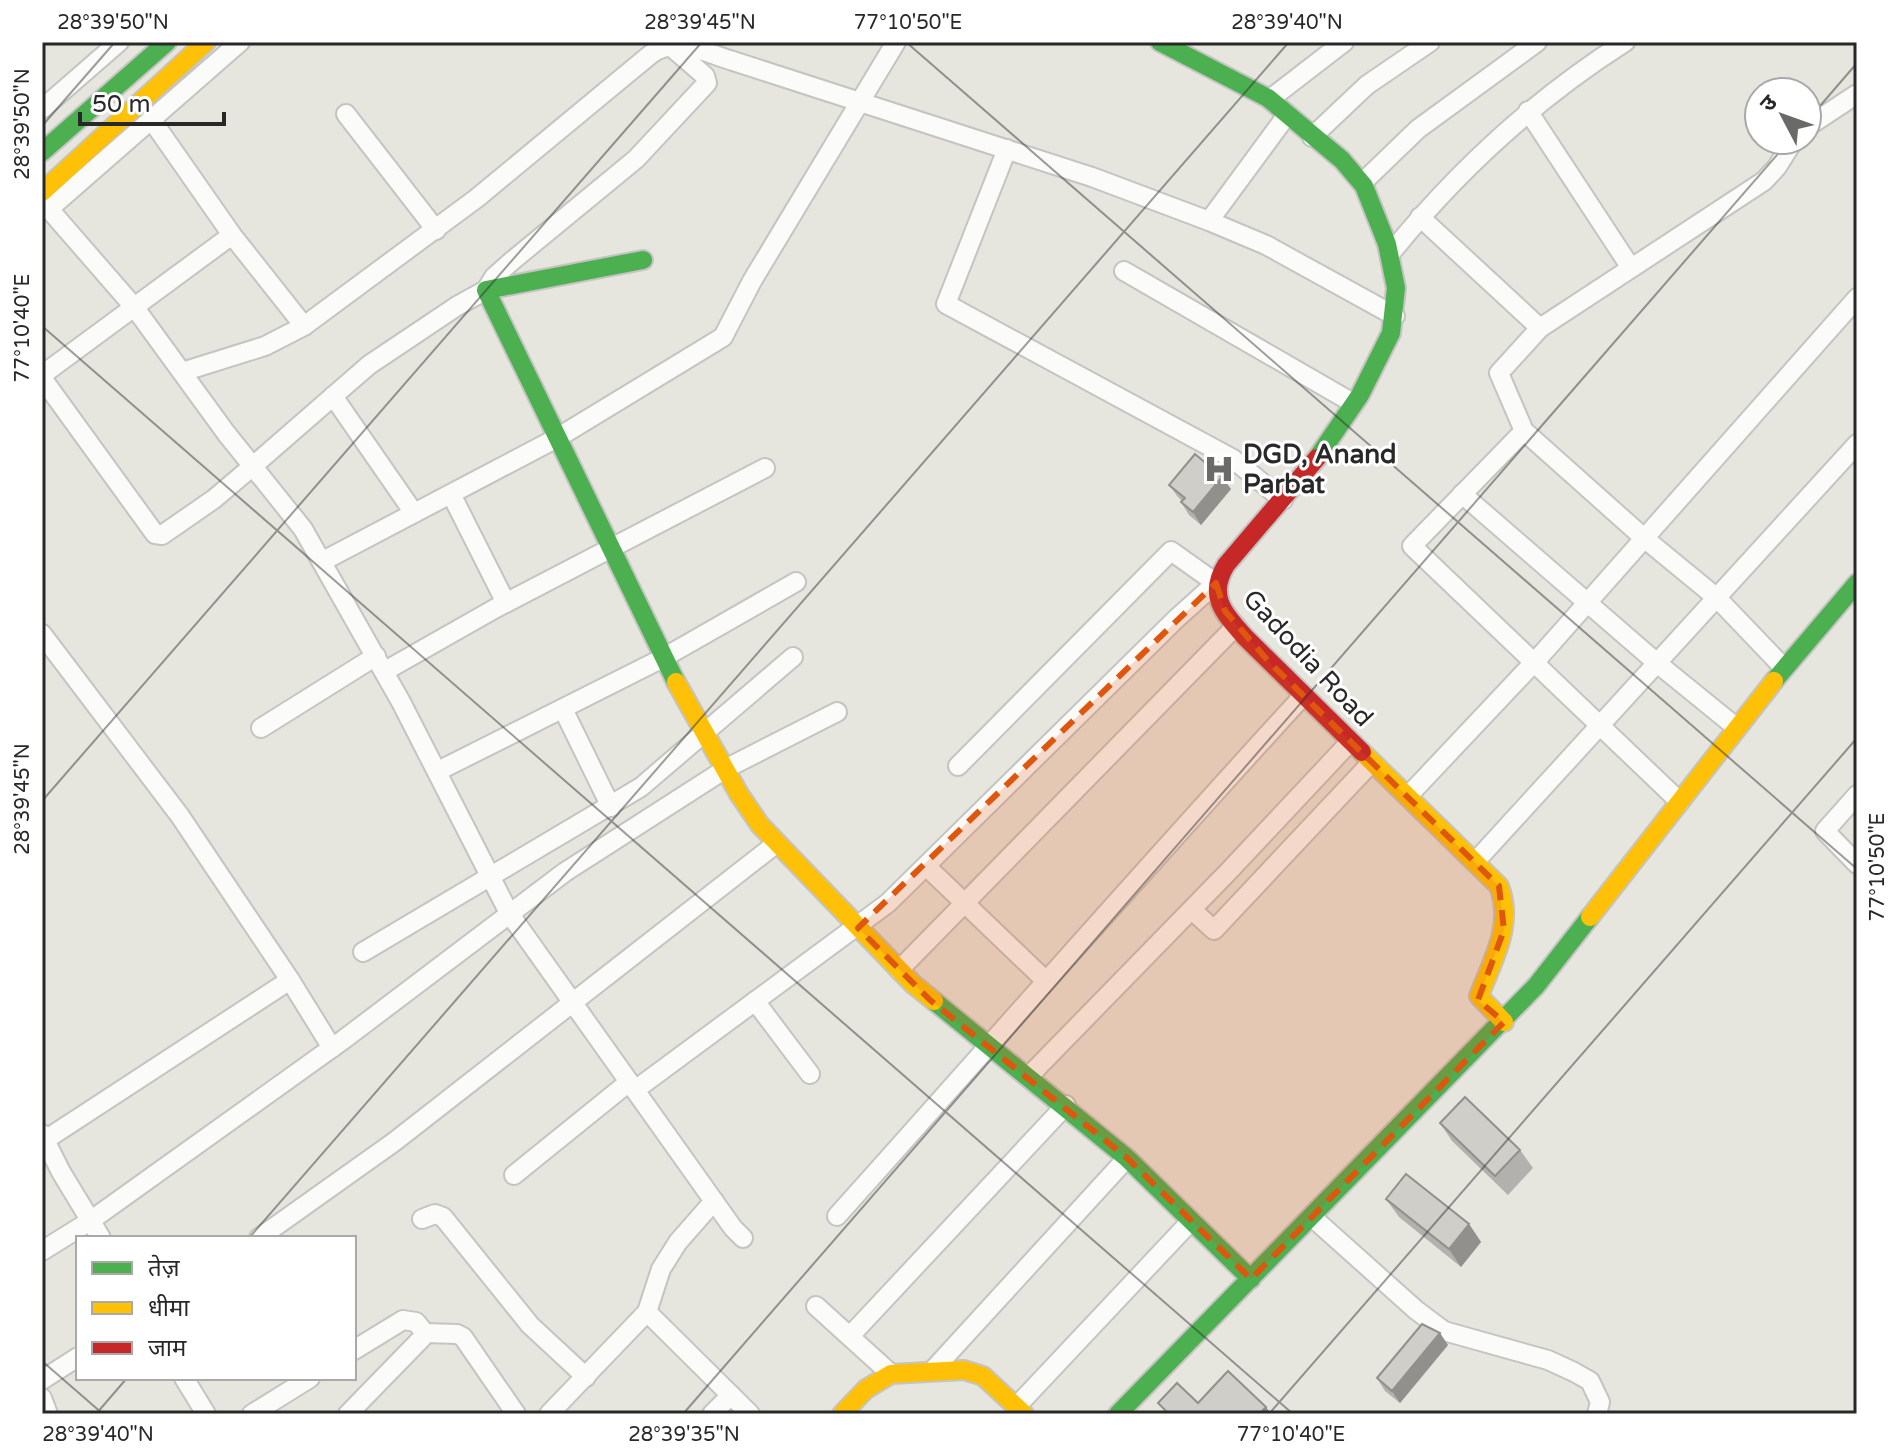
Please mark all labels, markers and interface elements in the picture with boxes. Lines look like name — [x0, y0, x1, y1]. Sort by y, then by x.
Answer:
text: 28°39'50"N — [57, 11, 169, 35]
text: 28°39'45"N — [644, 11, 756, 35]
text: 77°10'50"E — [854, 11, 962, 35]
text: 28°39'40"N — [1231, 11, 1343, 35]
text: 28°39'50"N — [11, 68, 35, 180]
scale bar — [80, 76, 224, 126]
north arrow — [1743, 76, 1823, 156]
text: उ — [1755, 89, 1783, 117]
text: 50 m — [92, 90, 150, 119]
text: 77°10'40"E — [11, 274, 35, 382]
place label: DGD, Anand Parbat — [1243, 439, 1397, 500]
hospital icon: DGD, Anand Parbat — [1202, 452, 1236, 486]
street label: Gadodia Road — [1237, 583, 1379, 733]
text: 28°39'45"N — [11, 743, 35, 855]
text: 77°10'50"E — [1866, 813, 1890, 921]
legend — [76, 1236, 356, 1380]
text: तेज़ — [148, 1254, 181, 1283]
text: धीमा — [148, 1294, 190, 1323]
text: जाम — [148, 1334, 187, 1363]
text: 28°39'40"N — [42, 1423, 154, 1447]
text: 28°39'35"N — [628, 1423, 740, 1447]
text: 77°10'40"E — [1237, 1423, 1345, 1447]

